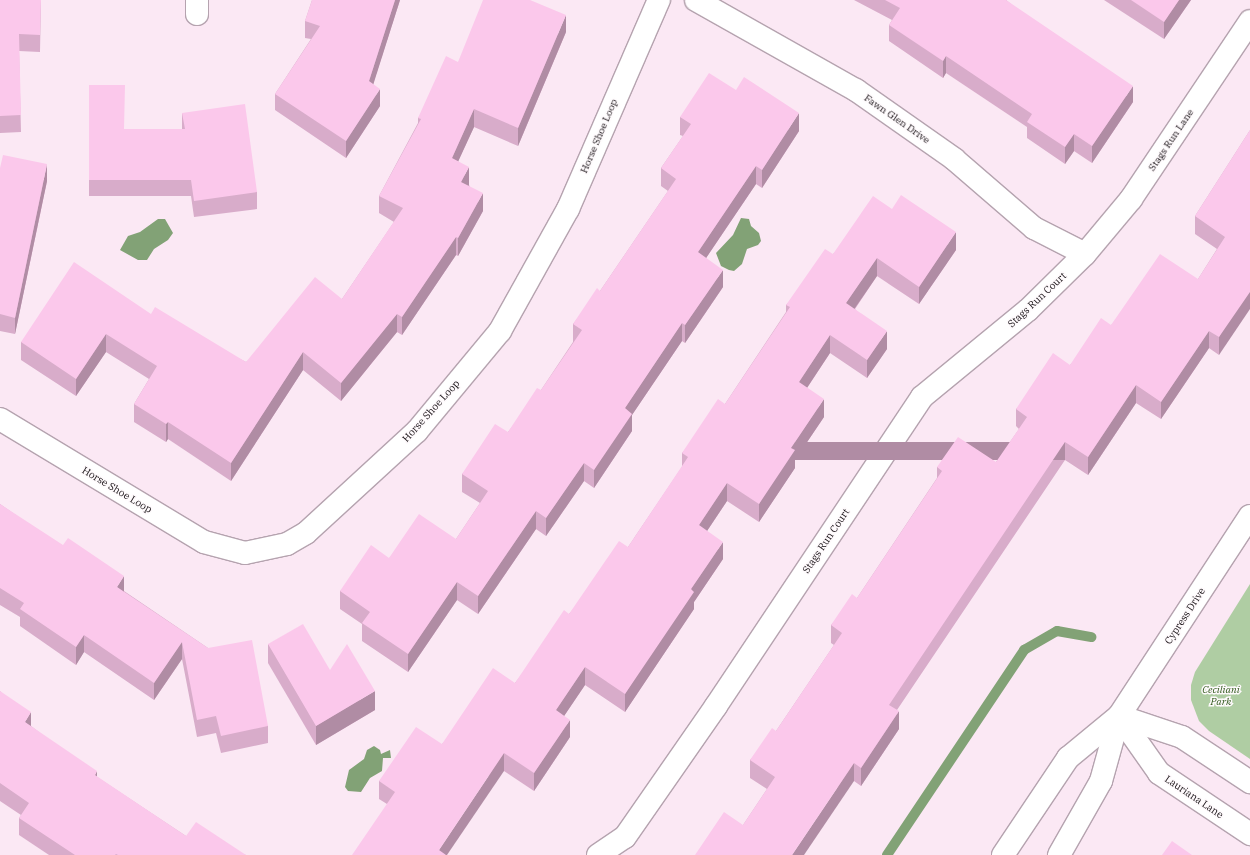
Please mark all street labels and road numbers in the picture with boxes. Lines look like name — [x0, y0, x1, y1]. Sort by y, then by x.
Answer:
street label: Fawn Glen Drive — [862, 92, 932, 146]
street label: Horse Shoe Loop — [578, 97, 620, 175]
street label: Stags Run Lane — [1146, 107, 1196, 173]
street label: Stags Run Court — [1005, 270, 1069, 330]
street label: Horse Shoe Loop — [400, 377, 462, 445]
street label: Horse Shoe Loop — [80, 464, 154, 516]
street label: Stags Run Court — [800, 506, 852, 576]
street label: Cypress Drive — [1162, 585, 1208, 647]
street label: Lauriana Lane — [1162, 773, 1226, 821]

